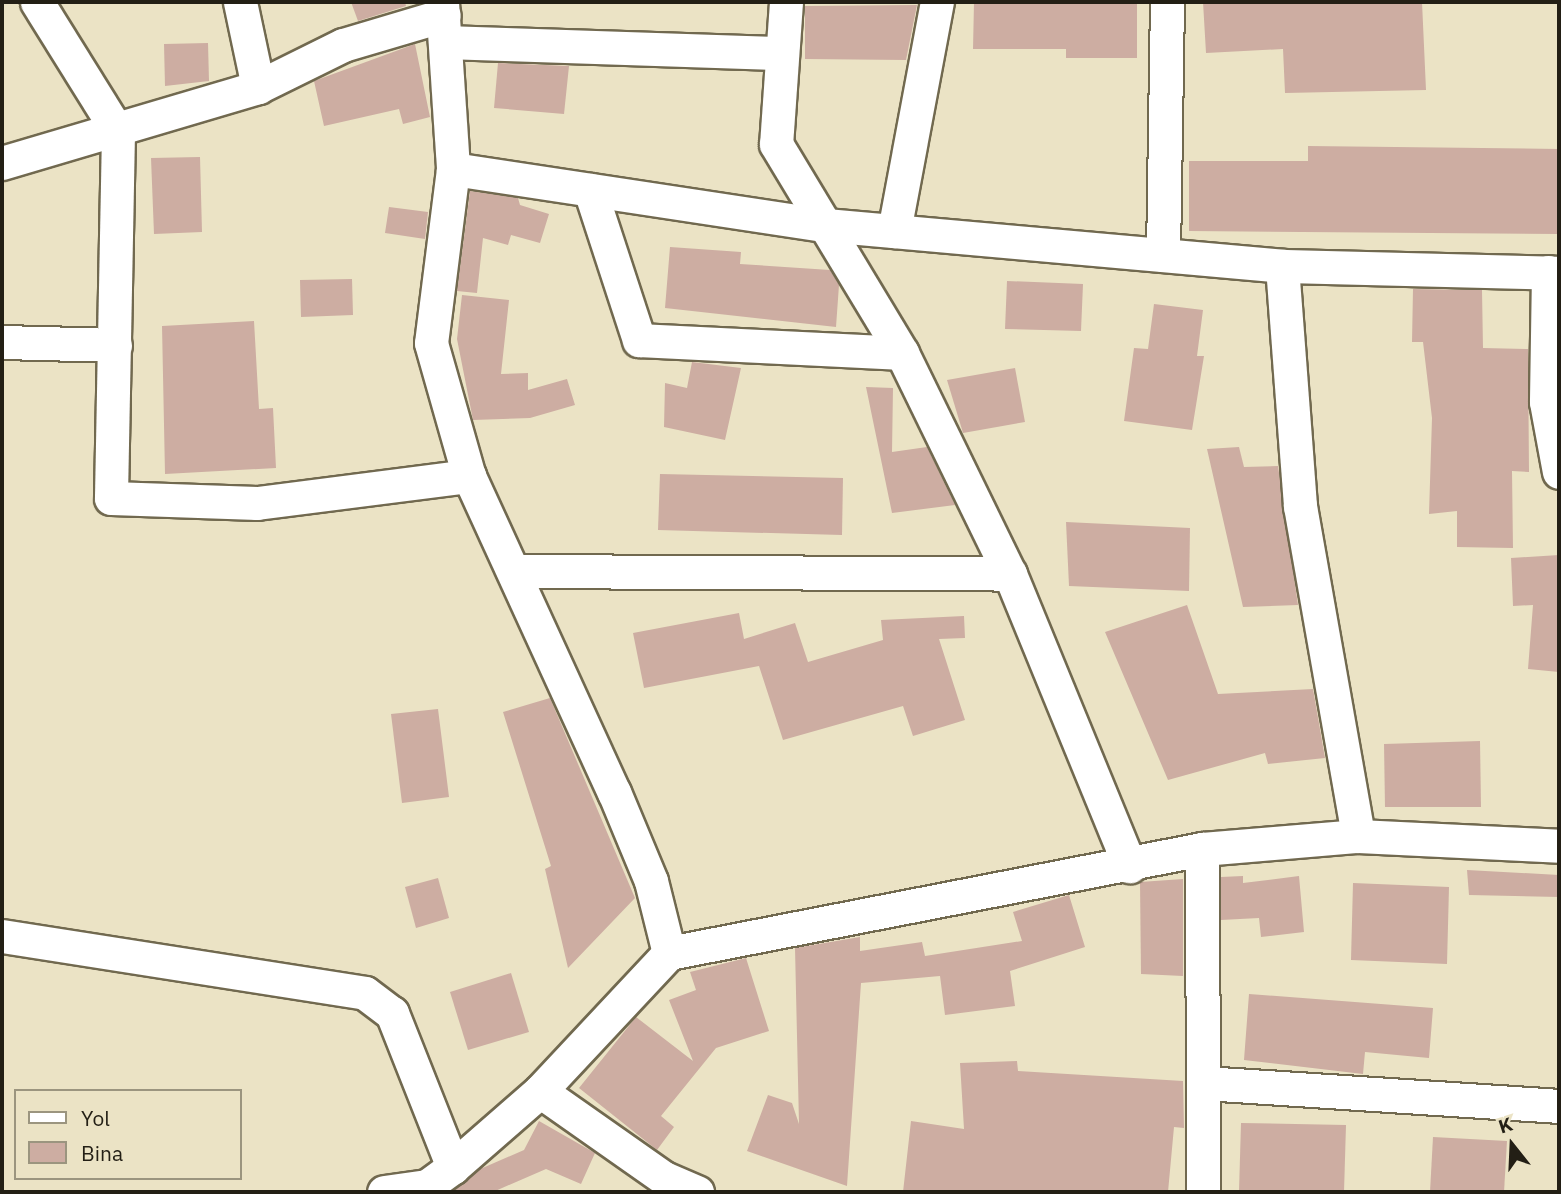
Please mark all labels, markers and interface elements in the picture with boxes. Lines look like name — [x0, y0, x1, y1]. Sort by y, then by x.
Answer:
legend — [14, 1089, 242, 1180]
text: Yol — [81, 1104, 110, 1132]
north arrow — [1477, 1110, 1547, 1180]
text: K — [1496, 1112, 1516, 1138]
text: Bina — [81, 1139, 123, 1167]

